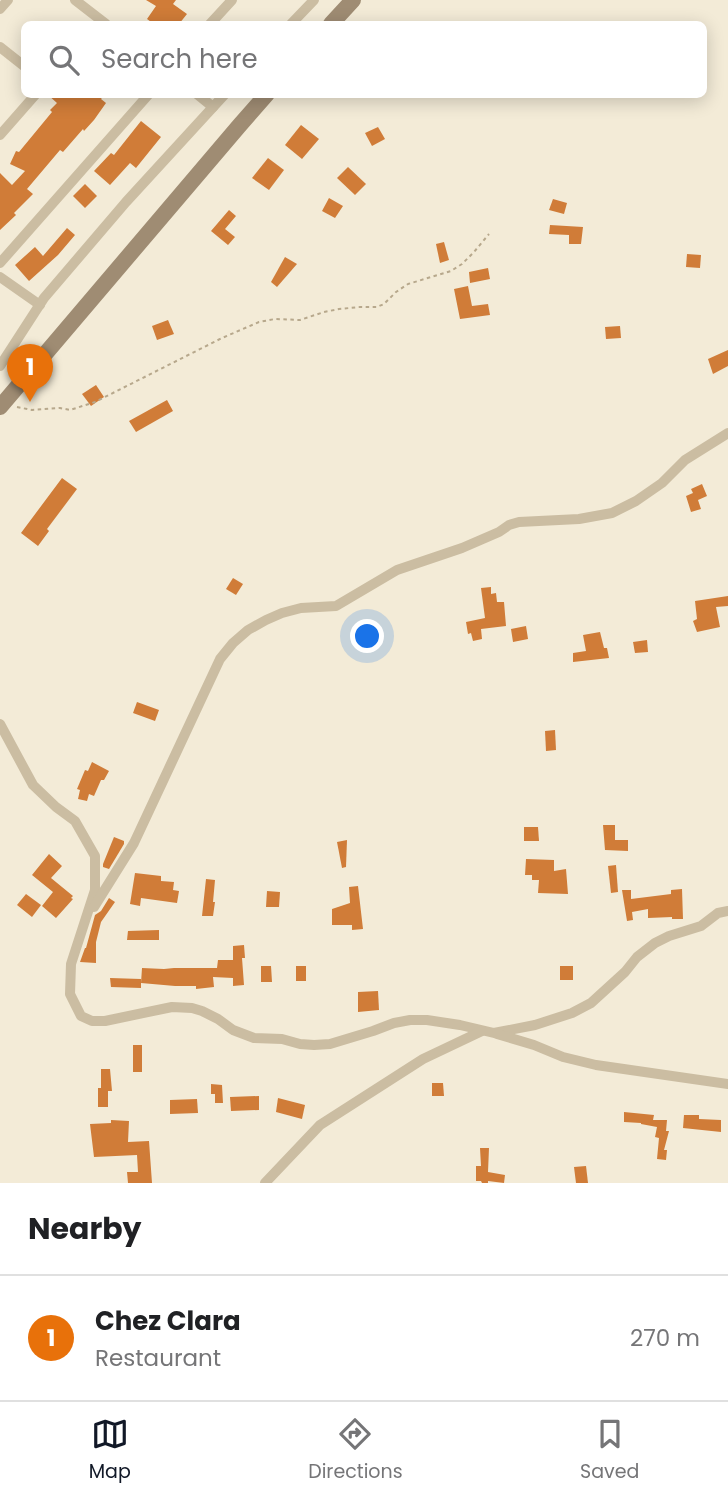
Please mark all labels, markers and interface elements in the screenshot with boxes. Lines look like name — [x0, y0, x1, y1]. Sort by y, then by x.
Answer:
search box — [21, 21, 707, 98]
icon: search — [45, 41, 83, 79]
text: Search here — [101, 41, 258, 77]
pin: 1 — [7, 344, 53, 402]
your location — [350, 619, 384, 653]
text: Nearby — [28, 1207, 142, 1250]
text: Chez Clara — [95, 1303, 241, 1339]
text: 1 — [47, 1322, 55, 1354]
text: 270 m — [630, 1322, 700, 1354]
text: Restaurant — [95, 1342, 221, 1374]
tab: Map — [89, 1415, 131, 1486]
tab: Directions — [308, 1415, 403, 1486]
tab: Saved — [580, 1415, 639, 1486]

